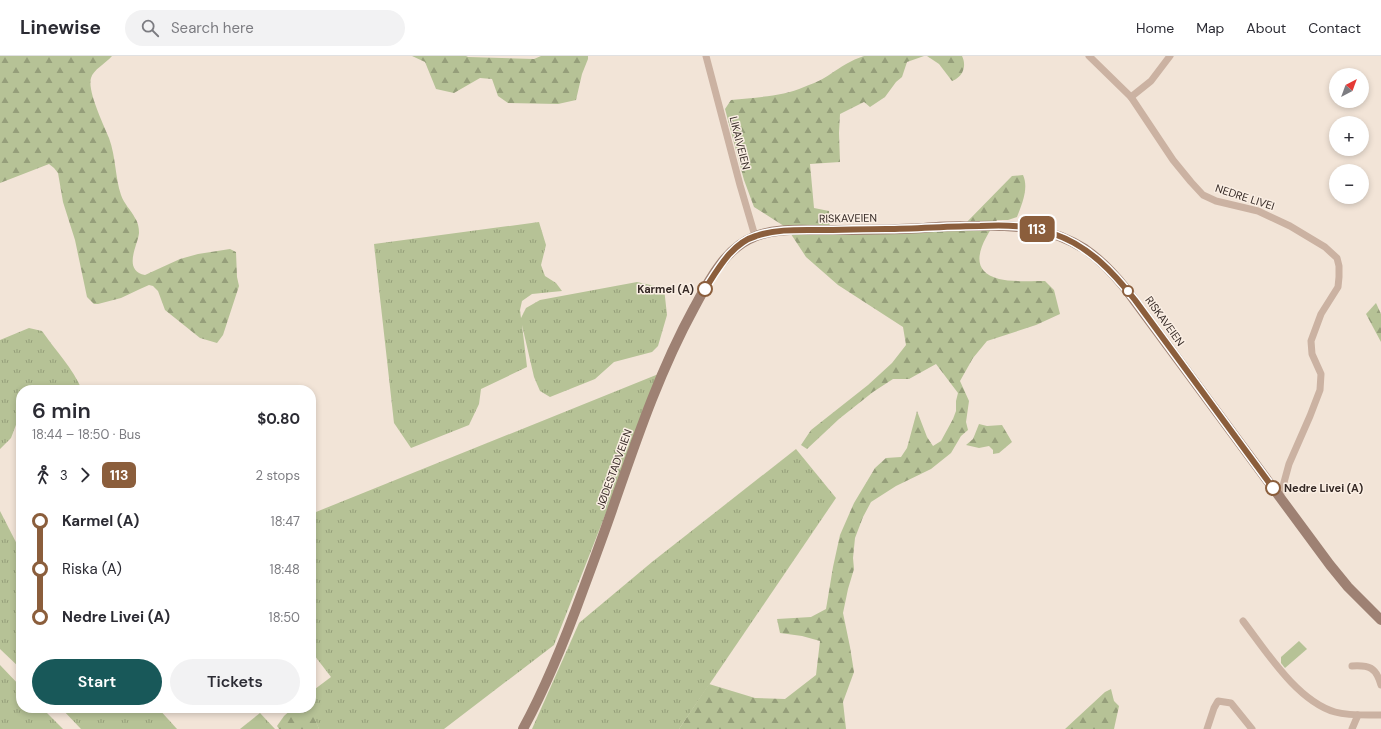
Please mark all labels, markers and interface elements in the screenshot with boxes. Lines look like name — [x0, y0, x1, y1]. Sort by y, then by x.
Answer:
search box — [125, 10, 405, 46]
text: Linewise — [20, 15, 101, 40]
icon: search — [139, 17, 161, 39]
text: Search here — [171, 18, 254, 38]
text: Home — [1136, 19, 1174, 37]
text: Map — [1196, 19, 1224, 37]
text: About — [1246, 19, 1286, 37]
text: Contact — [1308, 19, 1361, 37]
north arrow — [1329, 68, 1369, 108]
map controls — [1329, 68, 1369, 204]
street label: LIKAIVEIEN — [727, 115, 753, 171]
button: + — [1329, 116, 1369, 156]
button: − — [1329, 164, 1369, 204]
street label: NEDRE LIVEI — [1214, 181, 1276, 213]
street label: RISKAVEIEN — [819, 210, 877, 226]
line badge: 113 — [1014, 216, 1060, 242]
text: 113 — [1028, 220, 1046, 238]
marker: Karmel (A) — [697, 281, 713, 297]
place label: Karmel (A) — [637, 282, 694, 296]
unlabelled marker — [1122, 285, 1134, 297]
street label: RISKAVEIEN — [1142, 293, 1188, 349]
text: 6 min — [32, 396, 91, 425]
text: $0.80 — [257, 409, 300, 429]
text: 18:44 – 18:50 · Bus — [32, 426, 141, 443]
street label: JØDESTADVEIEN — [593, 427, 635, 511]
icon: walk — [32, 464, 54, 486]
icon: forward — [74, 464, 96, 486]
text: 113 — [110, 466, 128, 484]
text: 3 — [60, 467, 68, 484]
text: 2 stops — [256, 467, 300, 484]
marker: Nedre Livei (A) — [1265, 480, 1281, 496]
place label: Nedre Livei (A) — [1284, 481, 1363, 495]
text: Karmel (A) — [62, 511, 139, 531]
text: 18:47 — [271, 513, 300, 530]
text: Riska (A) — [62, 559, 122, 579]
text: 18:48 — [270, 561, 300, 578]
text: Nedre Livei (A) — [62, 607, 170, 627]
text: 18:50 — [269, 609, 300, 626]
button: Start — [32, 659, 162, 705]
button: Tickets — [170, 659, 300, 705]

